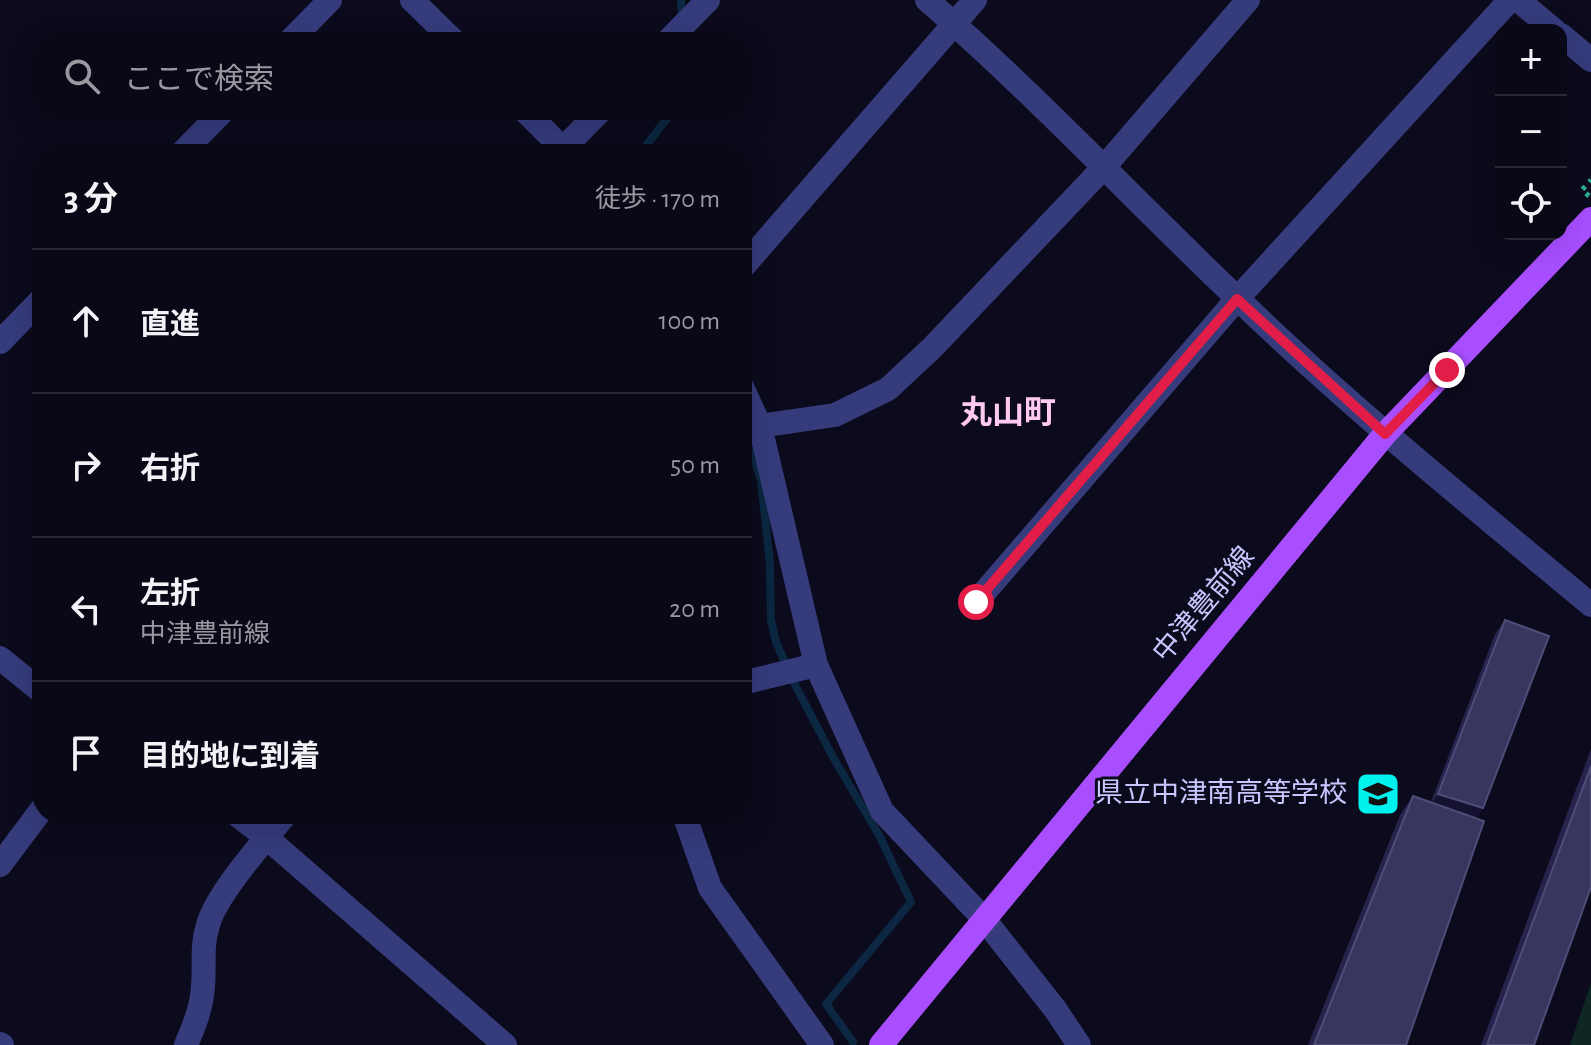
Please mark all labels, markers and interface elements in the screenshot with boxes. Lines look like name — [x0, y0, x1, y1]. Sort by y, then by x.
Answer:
map controls — [1495, 24, 1567, 240]
button: + — [1495, 24, 1567, 96]
search box — [32, 32, 752, 120]
icon: search — [60, 54, 104, 98]
text: ここで検索 — [124, 65, 274, 95]
button: − — [1495, 96, 1567, 168]
button: locate — [1495, 168, 1567, 240]
text: 3 分 — [64, 183, 118, 217]
text: 徒歩 · 170 m — [595, 186, 720, 212]
icon: ahead — [64, 299, 108, 343]
text: 100 m — [659, 308, 720, 334]
text: 直進 — [140, 310, 200, 340]
route end — [1429, 352, 1465, 388]
district label: 丸山町 — [960, 395, 1056, 429]
icon: right — [64, 443, 108, 487]
text: 50 m — [670, 452, 720, 478]
text: 右折 — [140, 454, 200, 484]
street label: 中津豊前線 — [1147, 541, 1260, 668]
text: 左折 — [140, 579, 200, 609]
route start — [958, 584, 994, 620]
icon: left — [64, 587, 108, 631]
text: 20 m — [669, 596, 720, 622]
text: 中津豊前線 — [140, 621, 270, 647]
icon: arrive — [64, 731, 108, 775]
text: 目的地に到着 — [140, 742, 320, 772]
school or university icon: 県立中津南高等学校 — [1354, 770, 1402, 818]
place label: 県立中津南高等学校 — [1095, 778, 1347, 808]

